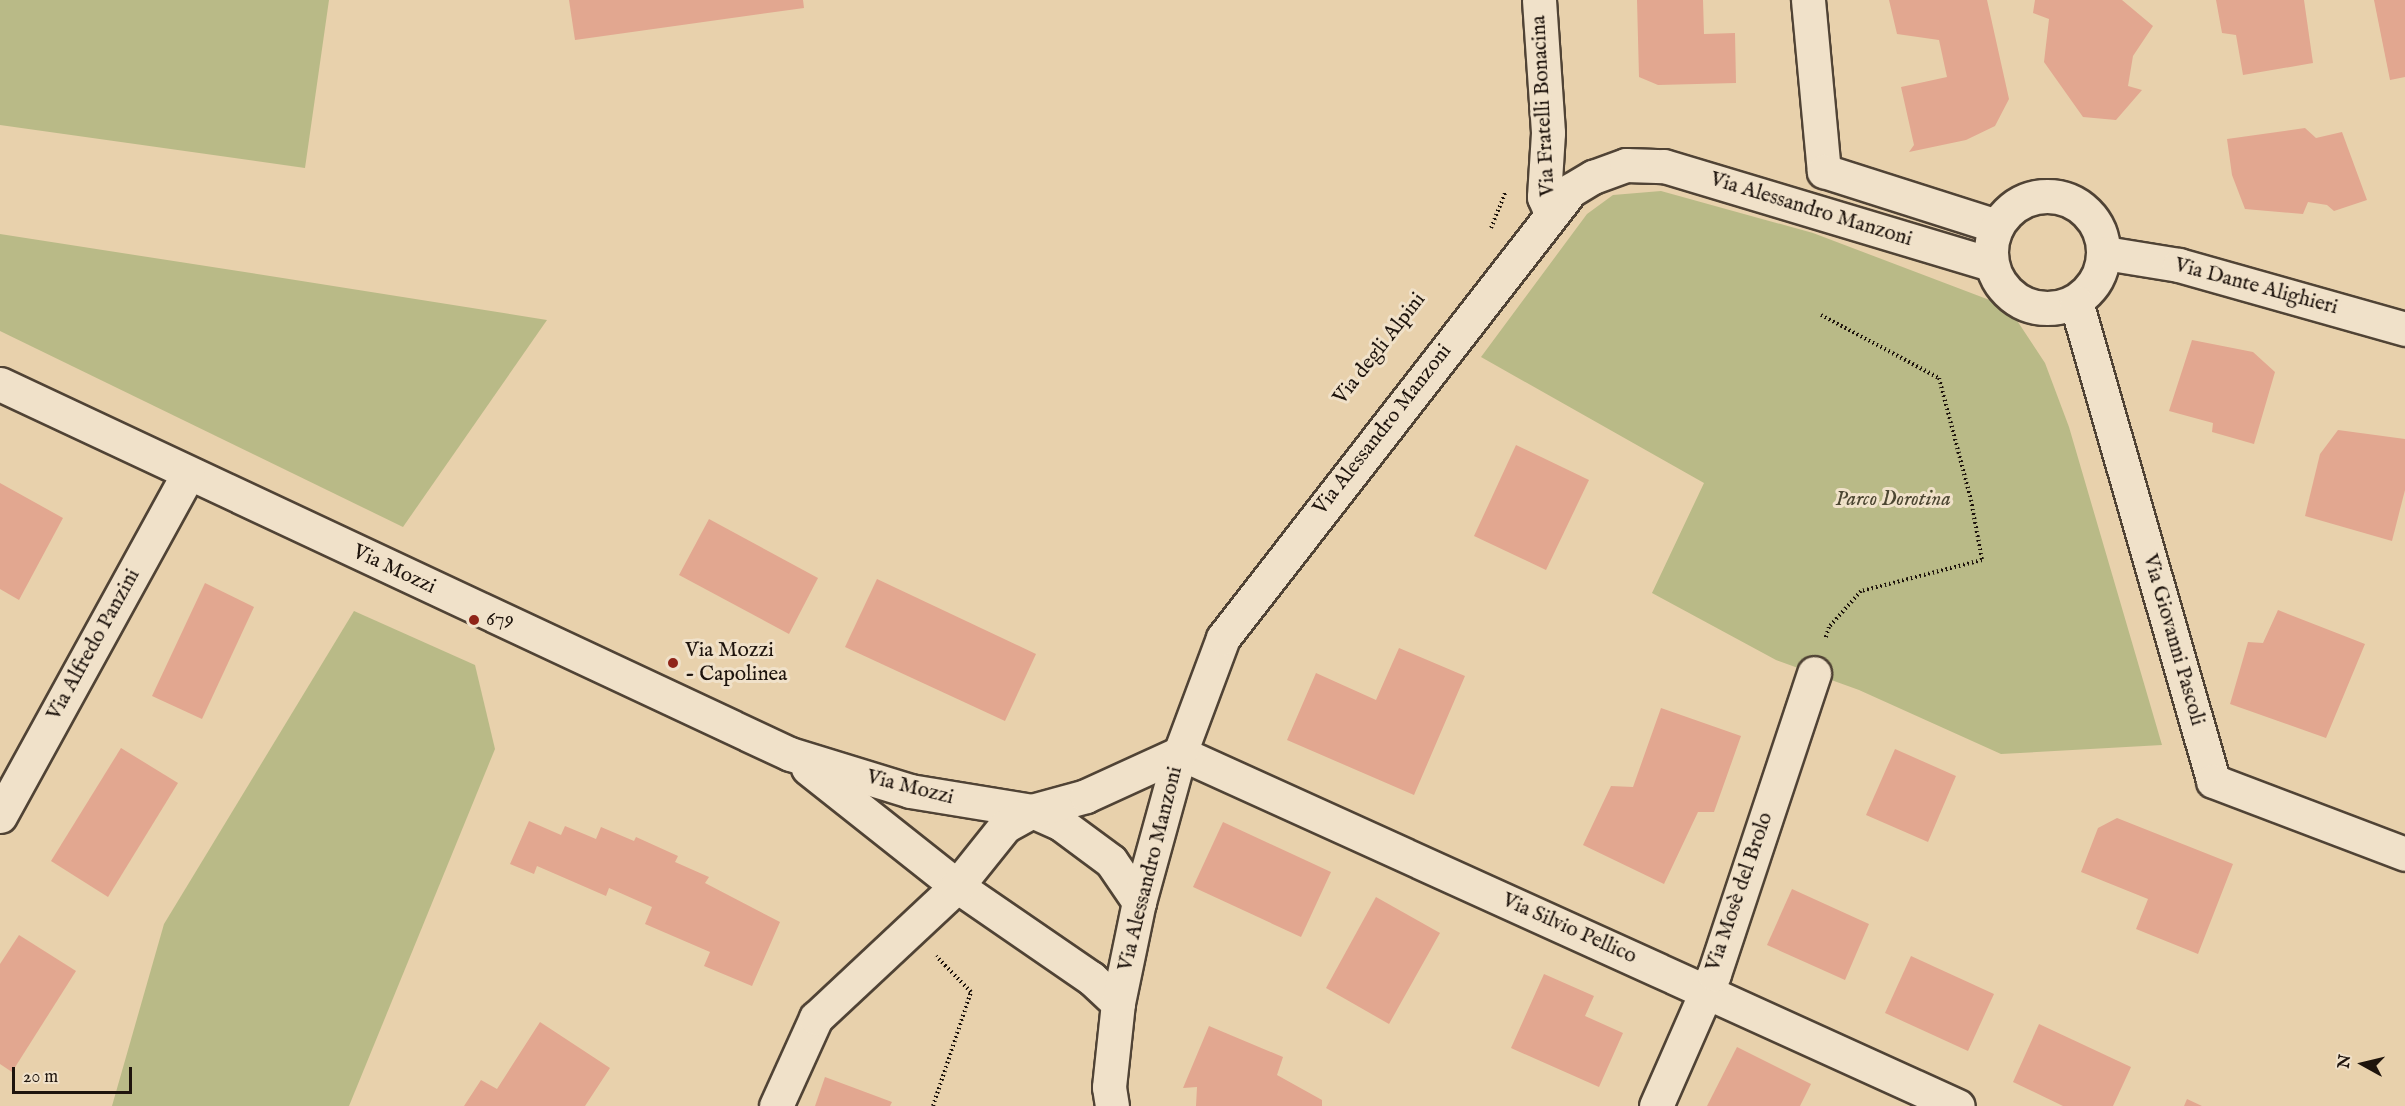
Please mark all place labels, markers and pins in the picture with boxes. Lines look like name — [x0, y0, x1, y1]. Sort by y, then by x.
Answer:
place label: 679 — [486, 607, 514, 633]
marker: 679 — [467, 613, 481, 627]
place label: Via Mozzi - Capolinea — [685, 638, 787, 688]
marker: Via Mozzi - Capolinea — [666, 656, 680, 670]

